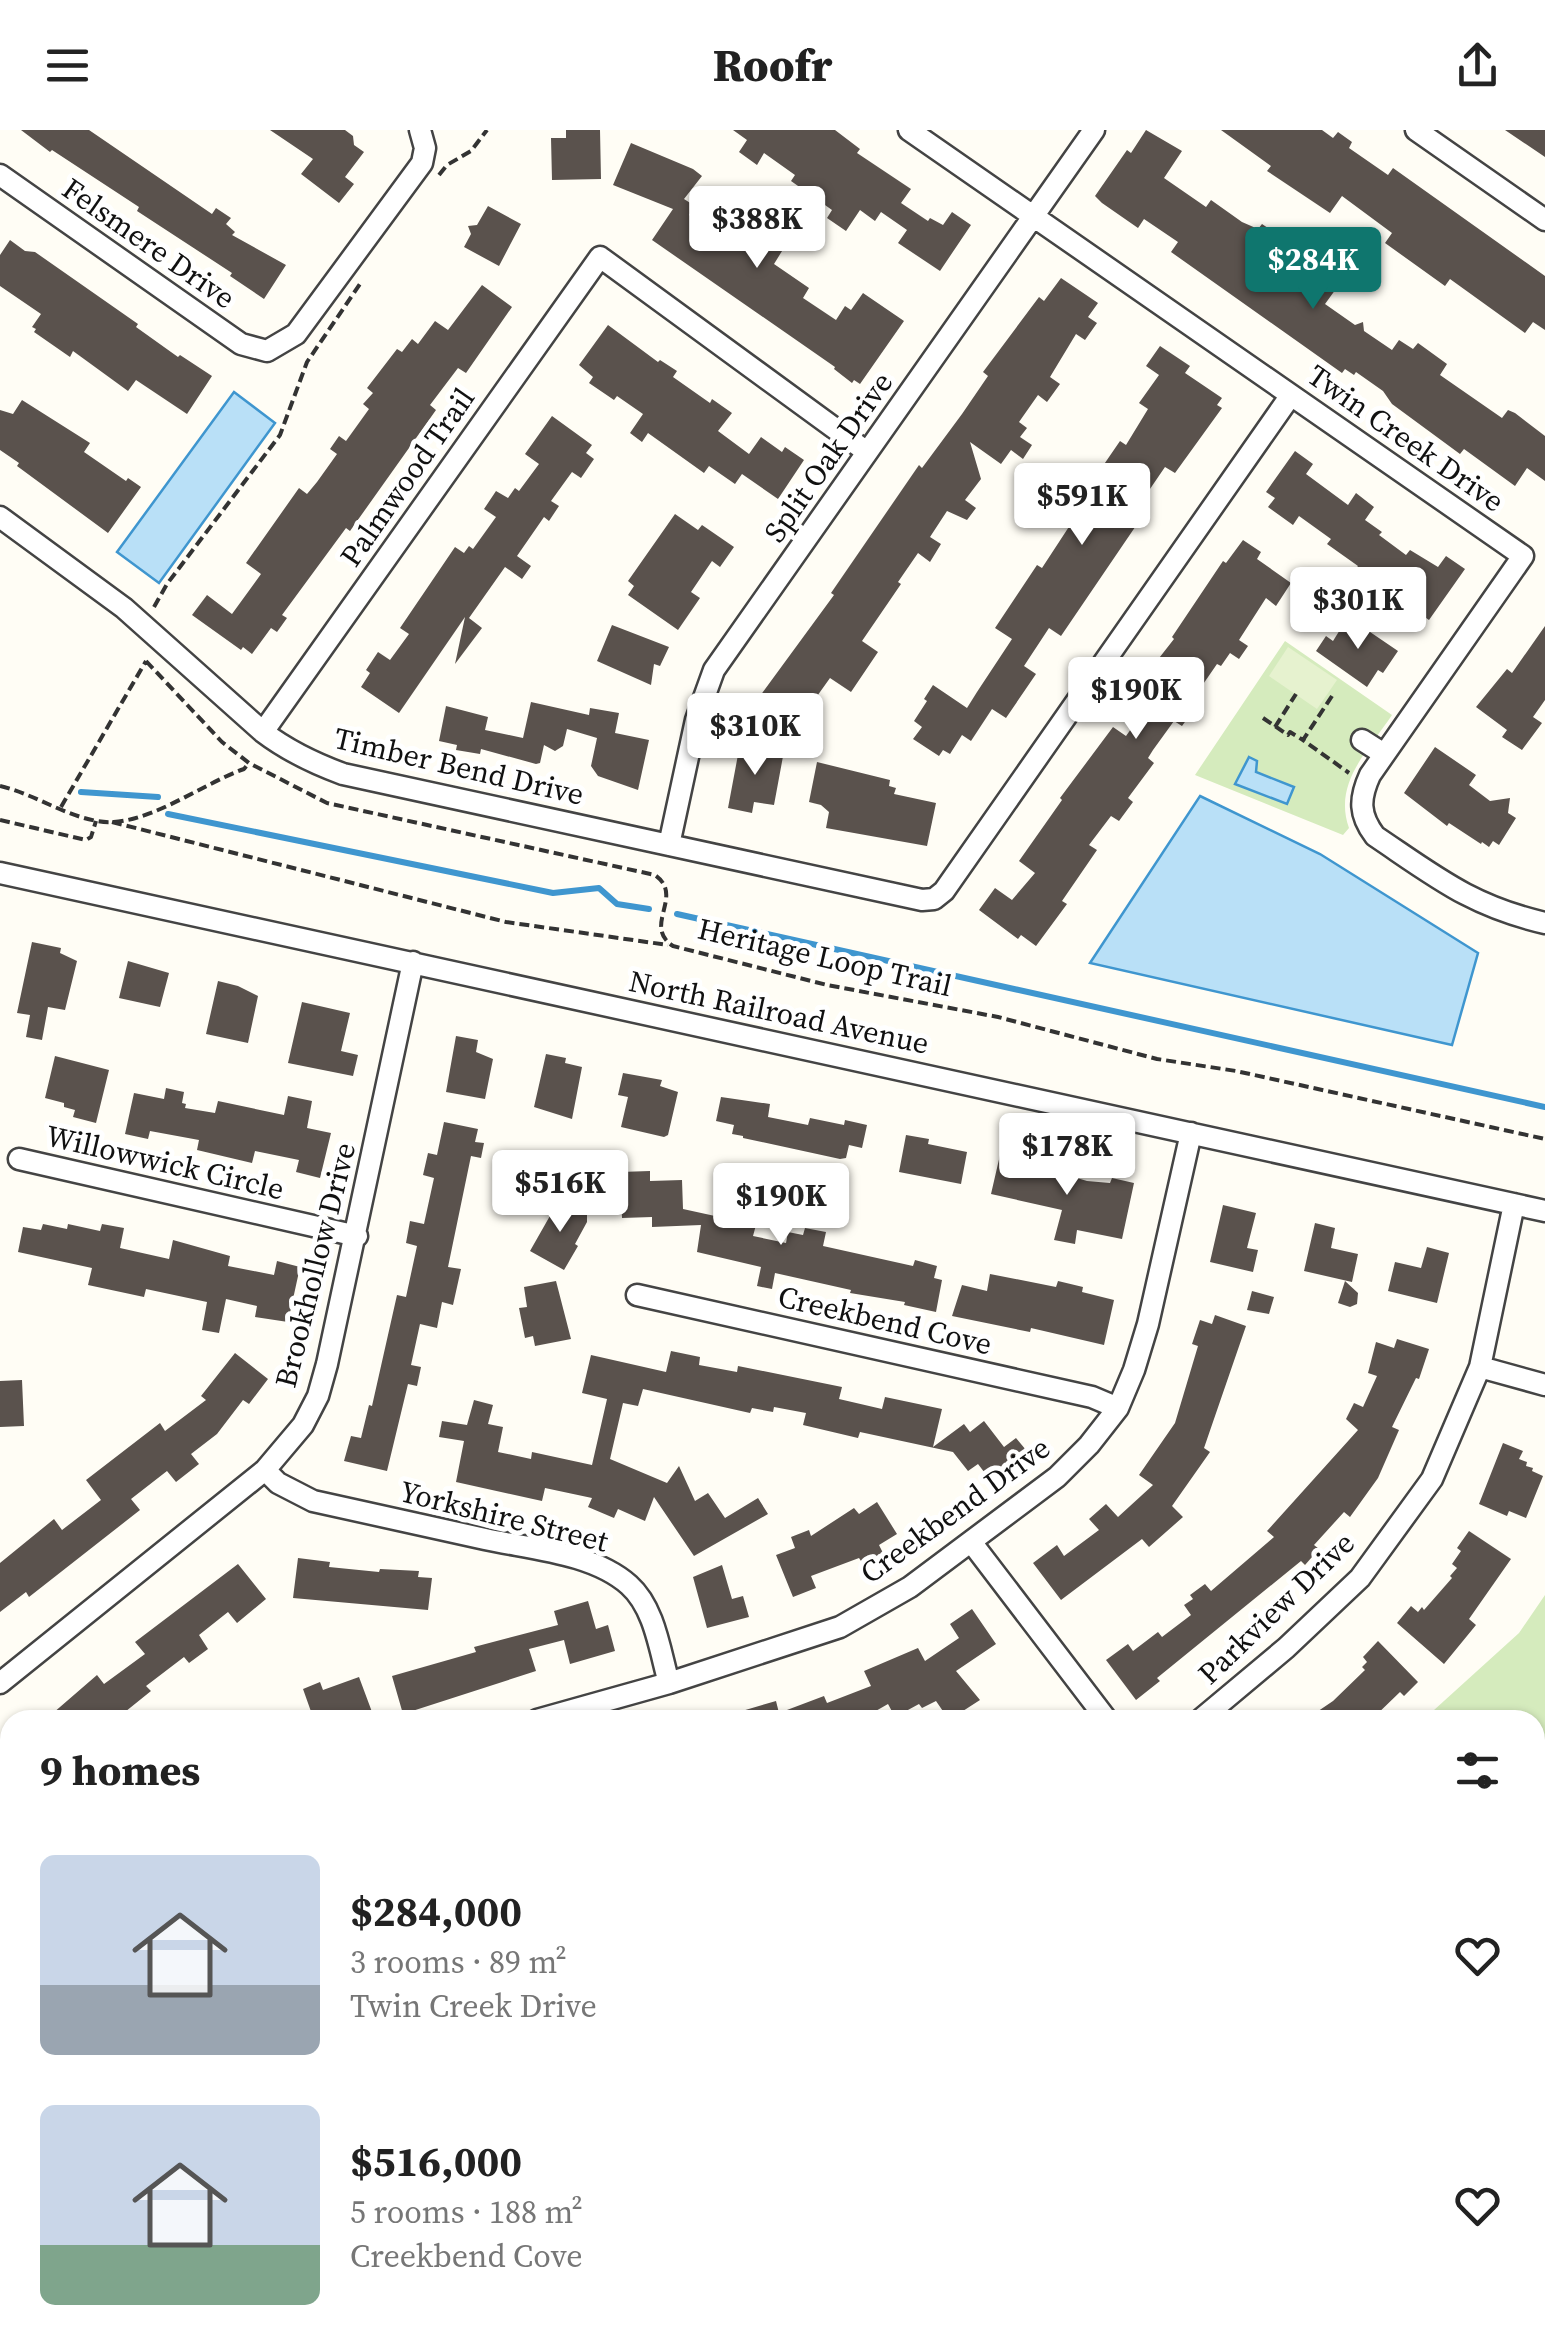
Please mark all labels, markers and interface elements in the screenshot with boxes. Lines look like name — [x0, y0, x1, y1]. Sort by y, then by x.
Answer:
text: Roofr — [713, 34, 832, 96]
icon: menu — [40, 38, 95, 93]
icon: share — [1450, 38, 1505, 93]
street label: Felsmere Drive — [54, 168, 244, 318]
pin: $388K — [687, 186, 827, 271]
text: $388K — [711, 196, 803, 240]
pin: $284K — [1243, 227, 1383, 312]
text: $284K — [1267, 237, 1359, 281]
street label: Twin Creek Drive — [1300, 355, 1512, 521]
street label: Split Oak Drive — [754, 364, 902, 550]
street label: Palmwood Trail — [330, 379, 484, 575]
pin: $591K — [1012, 463, 1152, 548]
text: $591K — [1036, 473, 1128, 517]
pin: $301K — [1288, 567, 1428, 652]
text: $301K — [1312, 577, 1404, 621]
pin: $190K — [1066, 657, 1206, 742]
text: $190K — [1090, 667, 1182, 711]
pin: $310K — [685, 693, 825, 778]
text: $310K — [709, 703, 801, 747]
street label: Timber Bend Drive — [330, 717, 588, 815]
street label: Heritage Loop Trail — [694, 908, 956, 1006]
street label: North Railroad Avenue — [625, 960, 933, 1064]
pin: $178K — [997, 1113, 1137, 1198]
street label: Willowwick Circle — [42, 1115, 288, 1209]
text: $178K — [1021, 1123, 1113, 1167]
street label: Brookhollow Drive — [265, 1138, 365, 1392]
pin: $516K — [490, 1150, 630, 1235]
text: $516K — [514, 1160, 606, 1204]
pin: $190K — [711, 1163, 851, 1248]
text: $190K — [735, 1173, 827, 1217]
street label: Creekbend Cove — [774, 1275, 996, 1365]
street label: Creekbend Drive — [852, 1427, 1058, 1593]
street label: Yorkshire Street — [396, 1470, 613, 1562]
street label: Parkview Drive — [1189, 1523, 1363, 1693]
text: 9 homes — [40, 1741, 200, 1799]
icon: filters — [1450, 1743, 1505, 1798]
text: $284,000 — [350, 1882, 522, 1940]
icon: home — [120, 1895, 240, 2015]
icon: heart — [1450, 1928, 1505, 1983]
text: 3 rooms · 89 m² — [350, 1940, 567, 1984]
text: Twin Creek Drive — [350, 1984, 597, 2028]
text: $516,000 — [350, 2132, 522, 2190]
icon: home — [120, 2145, 240, 2265]
icon: heart — [1450, 2178, 1505, 2233]
text: 5 rooms · 188 m² — [350, 2190, 583, 2234]
text: Creekbend Cove — [350, 2234, 583, 2278]

